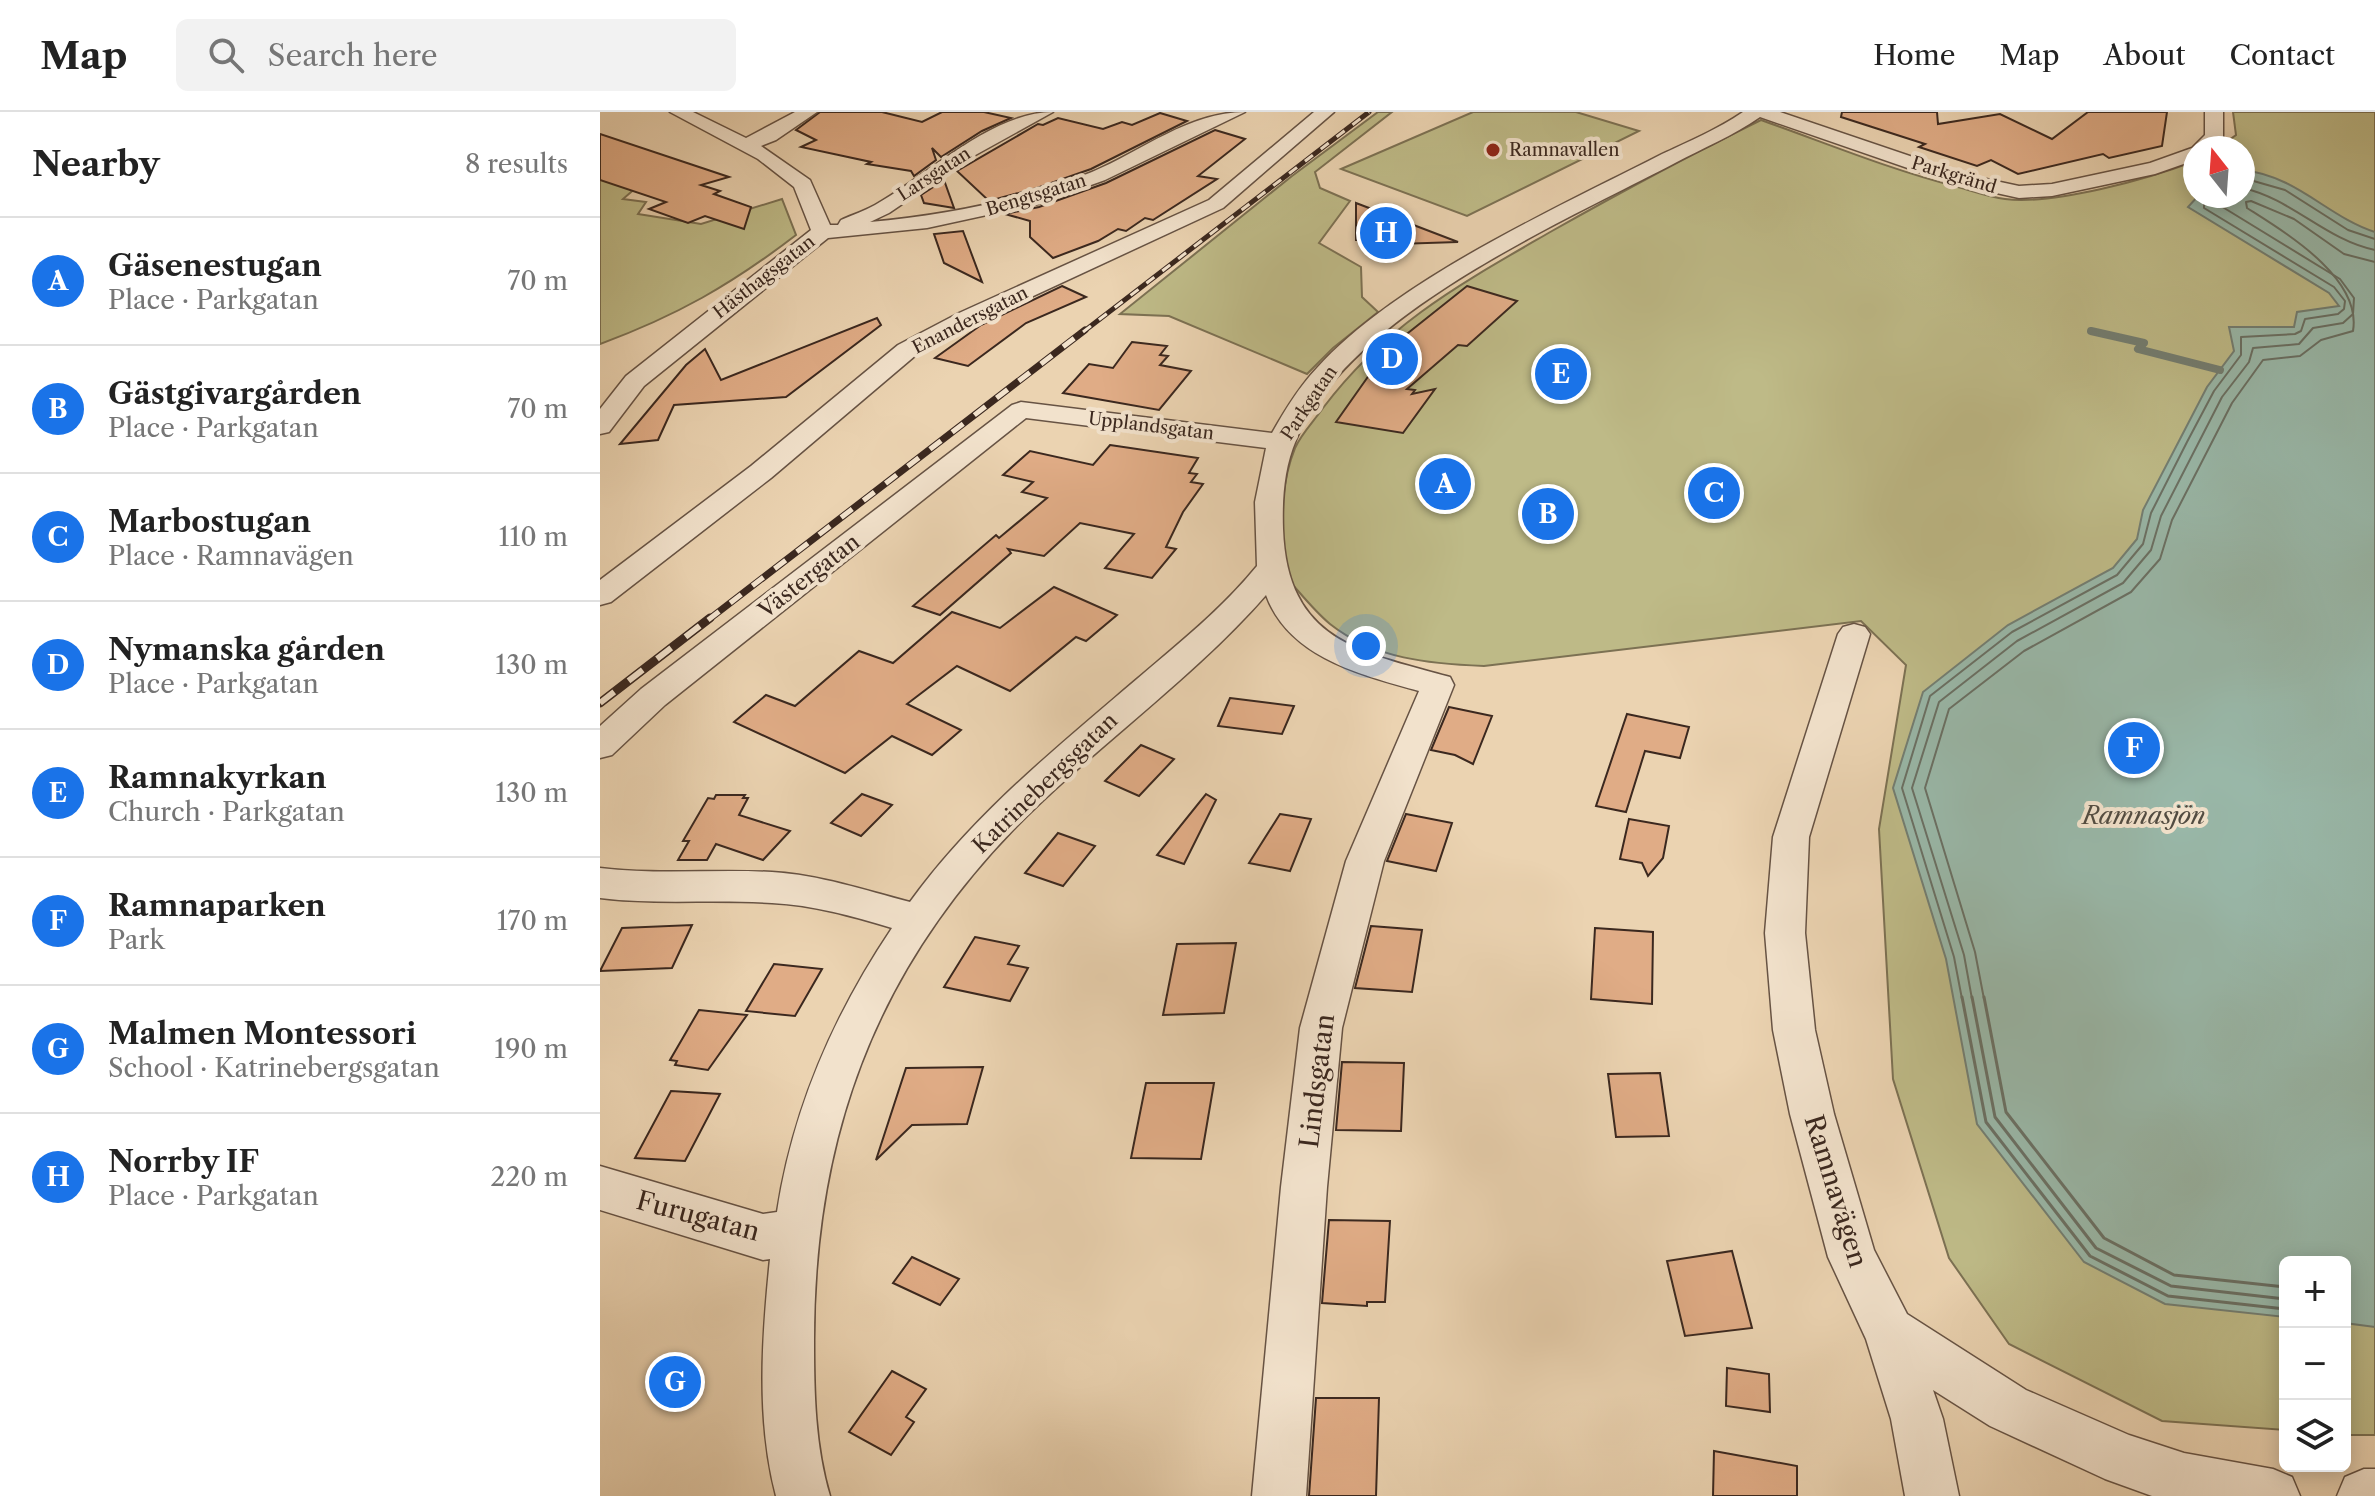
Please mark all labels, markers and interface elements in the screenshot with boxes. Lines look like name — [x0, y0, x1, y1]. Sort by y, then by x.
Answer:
search box — [176, 19, 736, 91]
text: Map — [40, 32, 128, 79]
icon: search — [204, 33, 248, 77]
text: Search here — [268, 37, 438, 74]
text: Home — [1873, 38, 1955, 72]
text: Map — [1999, 38, 2059, 72]
text: About — [2103, 38, 2185, 72]
text: Contact — [2229, 38, 2335, 72]
north arrow — [2183, 136, 2255, 208]
place label: Ramnavallen — [1509, 139, 1619, 161]
marker: Ramnavallen — [1484, 141, 1502, 159]
street label: Larsgatan — [893, 142, 975, 206]
text: Nearby — [32, 143, 160, 185]
text: 8 results — [465, 148, 568, 180]
street label: Parkgränd — [1909, 152, 1999, 198]
street label: Bengtsgatan — [983, 169, 1089, 221]
pin: H — [1360, 203, 1412, 263]
street label: Hästhagsgatan — [709, 230, 819, 324]
text: Gäsenestugan — [108, 247, 322, 284]
text: A — [48, 265, 68, 297]
text: 70 m — [508, 265, 568, 297]
street label: Enandersgatan — [908, 281, 1032, 359]
text: Place · Parkgatan — [108, 284, 319, 316]
pin: D — [1366, 329, 1418, 389]
pin: E — [1535, 344, 1587, 404]
street label: Parkgatan — [1276, 362, 1342, 444]
text: Gästgivargården — [108, 375, 361, 412]
text: B — [48, 393, 68, 425]
text: 70 m — [508, 393, 568, 425]
street label: Upplandsgatan — [1087, 407, 1215, 445]
text: Place · Parkgatan — [108, 412, 319, 444]
pin: A — [1419, 454, 1471, 514]
pin: C — [1688, 463, 1740, 523]
pin: B — [1522, 484, 1574, 544]
text: Marbostugan — [108, 503, 311, 540]
text: C — [48, 521, 68, 553]
text: 110 m — [499, 521, 568, 553]
street label: Västergatan — [752, 528, 865, 625]
text: Place · Ramnavägen — [108, 540, 354, 572]
your location — [1346, 626, 1386, 666]
text: Nymanska gården — [108, 631, 385, 668]
text: D — [47, 649, 69, 681]
text: 130 m — [495, 649, 568, 681]
text: Place · Parkgatan — [108, 668, 319, 700]
street label: Katrinebergsgatan — [967, 707, 1123, 859]
pin: F — [2108, 718, 2160, 778]
text: Ramnakyrkan — [108, 759, 326, 796]
text: E — [49, 777, 67, 809]
text: 130 m — [495, 777, 568, 809]
text: Church · Parkgatan — [108, 796, 345, 828]
water label: Ramnasjön — [2080, 801, 2206, 830]
text: Ramnaparken — [108, 887, 326, 924]
text: F — [49, 905, 67, 937]
text: 170 m — [497, 905, 568, 937]
text: Park — [108, 924, 165, 956]
street label: Lindsgatan — [1293, 1012, 1341, 1150]
text: Malmen Montessori — [108, 1015, 416, 1052]
text: G — [47, 1033, 69, 1065]
text: 190 m — [494, 1033, 568, 1065]
text: School · Katrinebergsgatan — [108, 1052, 440, 1084]
street label: Ramnavägen — [1798, 1111, 1874, 1271]
text: Norrby IF — [108, 1143, 259, 1180]
text: H — [46, 1161, 70, 1193]
text: 220 m — [490, 1161, 568, 1193]
text: Place · Parkgatan — [108, 1180, 319, 1212]
street label: Furugatan — [633, 1184, 763, 1248]
map controls — [2279, 1256, 2351, 1472]
button: + — [2279, 1256, 2351, 1328]
button: − — [2279, 1328, 2351, 1400]
pin: G — [649, 1352, 701, 1412]
button: layers — [2279, 1400, 2351, 1472]

